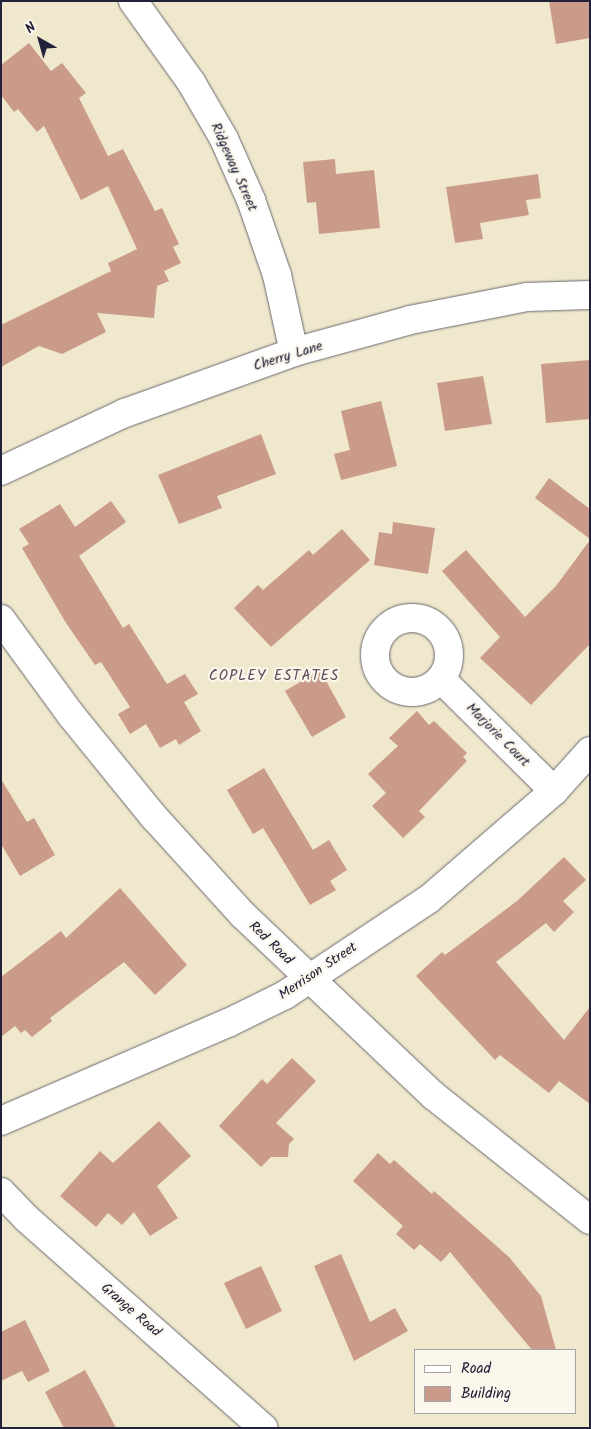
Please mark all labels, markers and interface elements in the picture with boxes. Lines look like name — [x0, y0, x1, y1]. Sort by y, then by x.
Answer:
north arrow — [15, 15, 65, 65]
text: N — [21, 17, 41, 40]
street label: Ridgeway Street — [207, 120, 261, 214]
street label: Cherry Lane — [251, 337, 325, 375]
district label: COPLEY ESTATES — [207, 668, 341, 686]
street label: Marjorie Court — [463, 700, 533, 770]
street label: Red Road — [245, 918, 297, 968]
street label: Merrison Street — [276, 939, 360, 1003]
street label: Grange Road — [98, 1279, 164, 1341]
legend — [414, 1349, 576, 1414]
text: Road — [461, 1357, 491, 1381]
text: Building — [461, 1382, 511, 1406]

